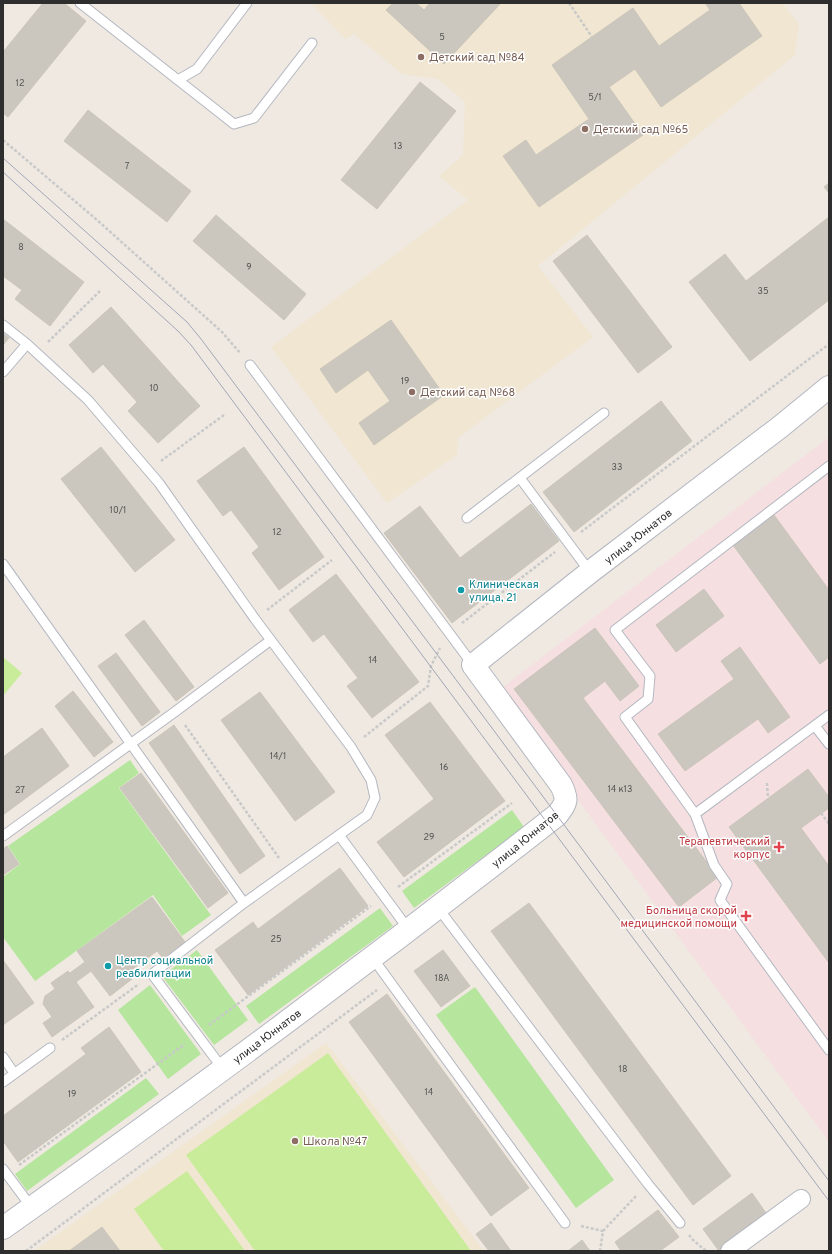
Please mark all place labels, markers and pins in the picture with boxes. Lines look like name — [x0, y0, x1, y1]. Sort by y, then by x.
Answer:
place label: Детский сад №84 — [429, 51, 525, 65]
marker: Детский сад №84 — [416, 52, 426, 62]
place label: Детский сад №65 — [593, 123, 689, 137]
marker: Детский сад №65 — [580, 124, 590, 134]
place label: Детский сад №68 — [420, 386, 515, 400]
marker: Детский сад №68 — [407, 387, 417, 397]
place label: Клиническая улица, 21 — [469, 578, 539, 605]
marker: Клиническая улица, 21 — [456, 585, 466, 595]
place label: Терапевтический корпус — [679, 835, 770, 862]
marker: Терапевтический корпус — [773, 841, 785, 853]
place label: Больница скорой медицинской помощи — [621, 904, 737, 931]
marker: Больница скорой медицинской помощи — [740, 910, 752, 922]
place label: Центр социальной реабилитации — [116, 954, 213, 981]
marker: Центр социальной реабилитации — [103, 961, 113, 971]
place label: Школа №47 — [303, 1135, 368, 1149]
marker: Школа №47 — [290, 1136, 300, 1146]

